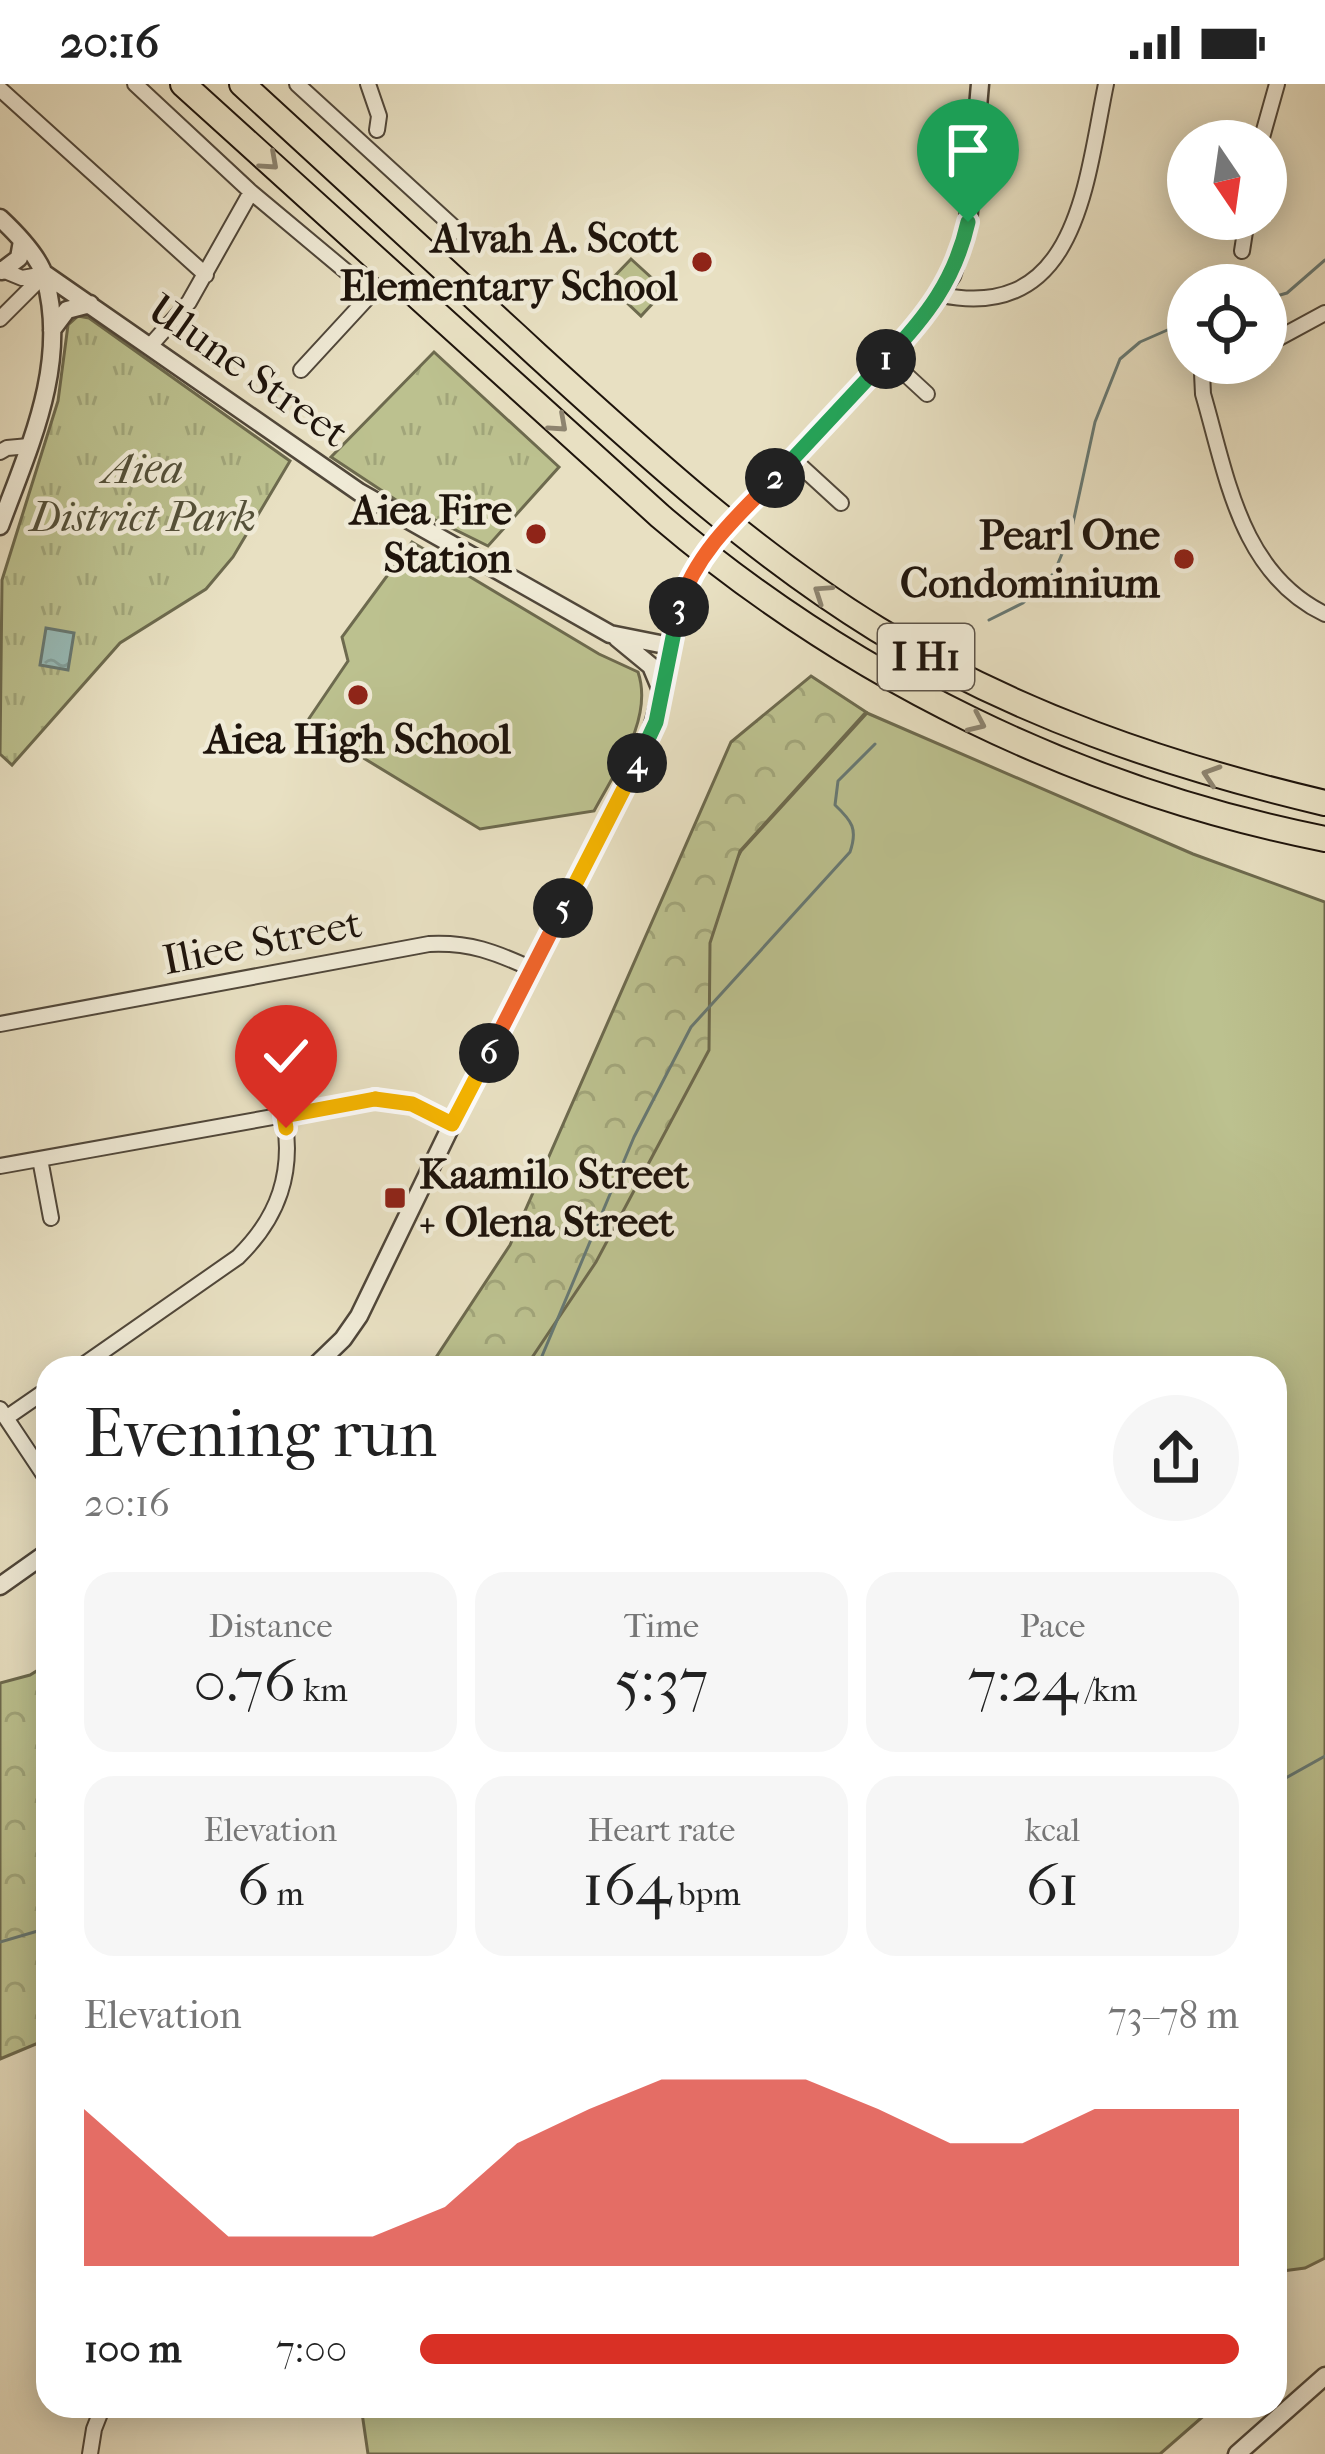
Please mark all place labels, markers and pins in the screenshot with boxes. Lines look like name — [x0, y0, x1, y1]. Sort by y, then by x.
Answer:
pin — [917, 99, 1019, 222]
place label: Alvah A. Scott Elementary School — [340, 214, 679, 311]
marker: Alvah A. Scott Elementary School — [689, 249, 715, 275]
pin: 1 — [856, 329, 916, 389]
pin: 2 — [745, 448, 805, 508]
place label: Aiea Fire Station — [347, 486, 513, 583]
place label: Pearl One Condominium — [900, 511, 1161, 608]
marker: Aiea Fire Station — [523, 521, 549, 547]
marker: Pearl One Condominium — [1171, 546, 1197, 572]
pin: 3 — [649, 577, 709, 637]
marker: Aiea High School — [345, 682, 371, 708]
place label: Aiea High School — [202, 715, 512, 764]
pin: 4 — [607, 733, 667, 793]
pin: 5 — [533, 878, 593, 938]
pin — [235, 1005, 337, 1128]
pin: 6 — [459, 1023, 519, 1083]
place label: Kaamilo Street + Olena Street — [419, 1150, 690, 1247]
marker: Kaamilo Street + Olena Street — [382, 1185, 408, 1211]

